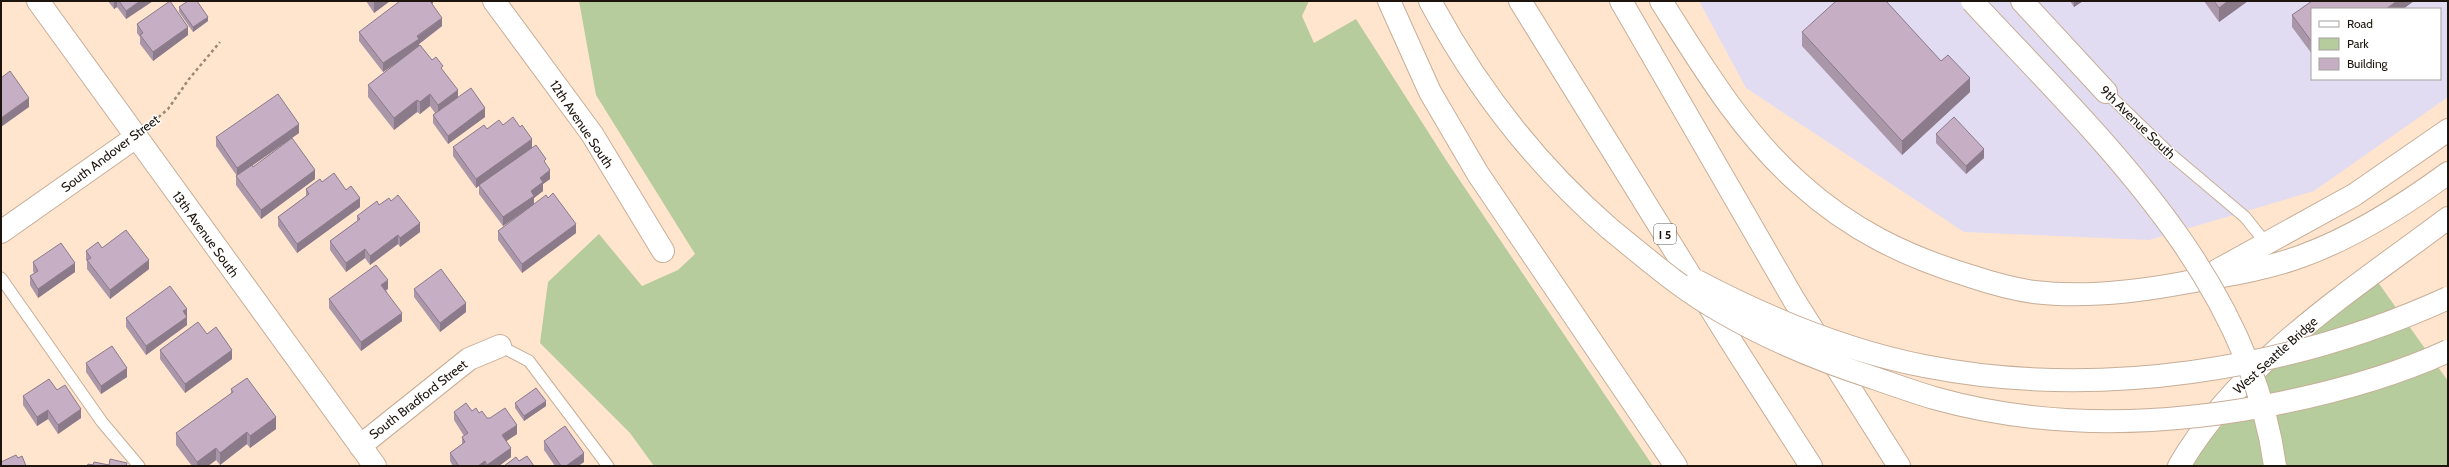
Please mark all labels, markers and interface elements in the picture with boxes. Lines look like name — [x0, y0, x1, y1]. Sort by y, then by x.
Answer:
legend — [2311, 8, 2441, 80]
text: Road — [2347, 16, 2373, 31]
text: Park — [2347, 36, 2369, 51]
text: Building — [2347, 56, 2389, 71]
street label: 12th Avenue South — [547, 77, 617, 171]
street label: 9th Avenue South — [2097, 82, 2179, 162]
street label: South Andover Street — [58, 110, 163, 195]
street label: 13th Avenue South — [169, 188, 243, 280]
road number: I 5 — [1654, 224, 1676, 244]
street label: West Seattle Bridge — [2230, 313, 2321, 397]
street label: South Bradford Street — [366, 355, 471, 442]

